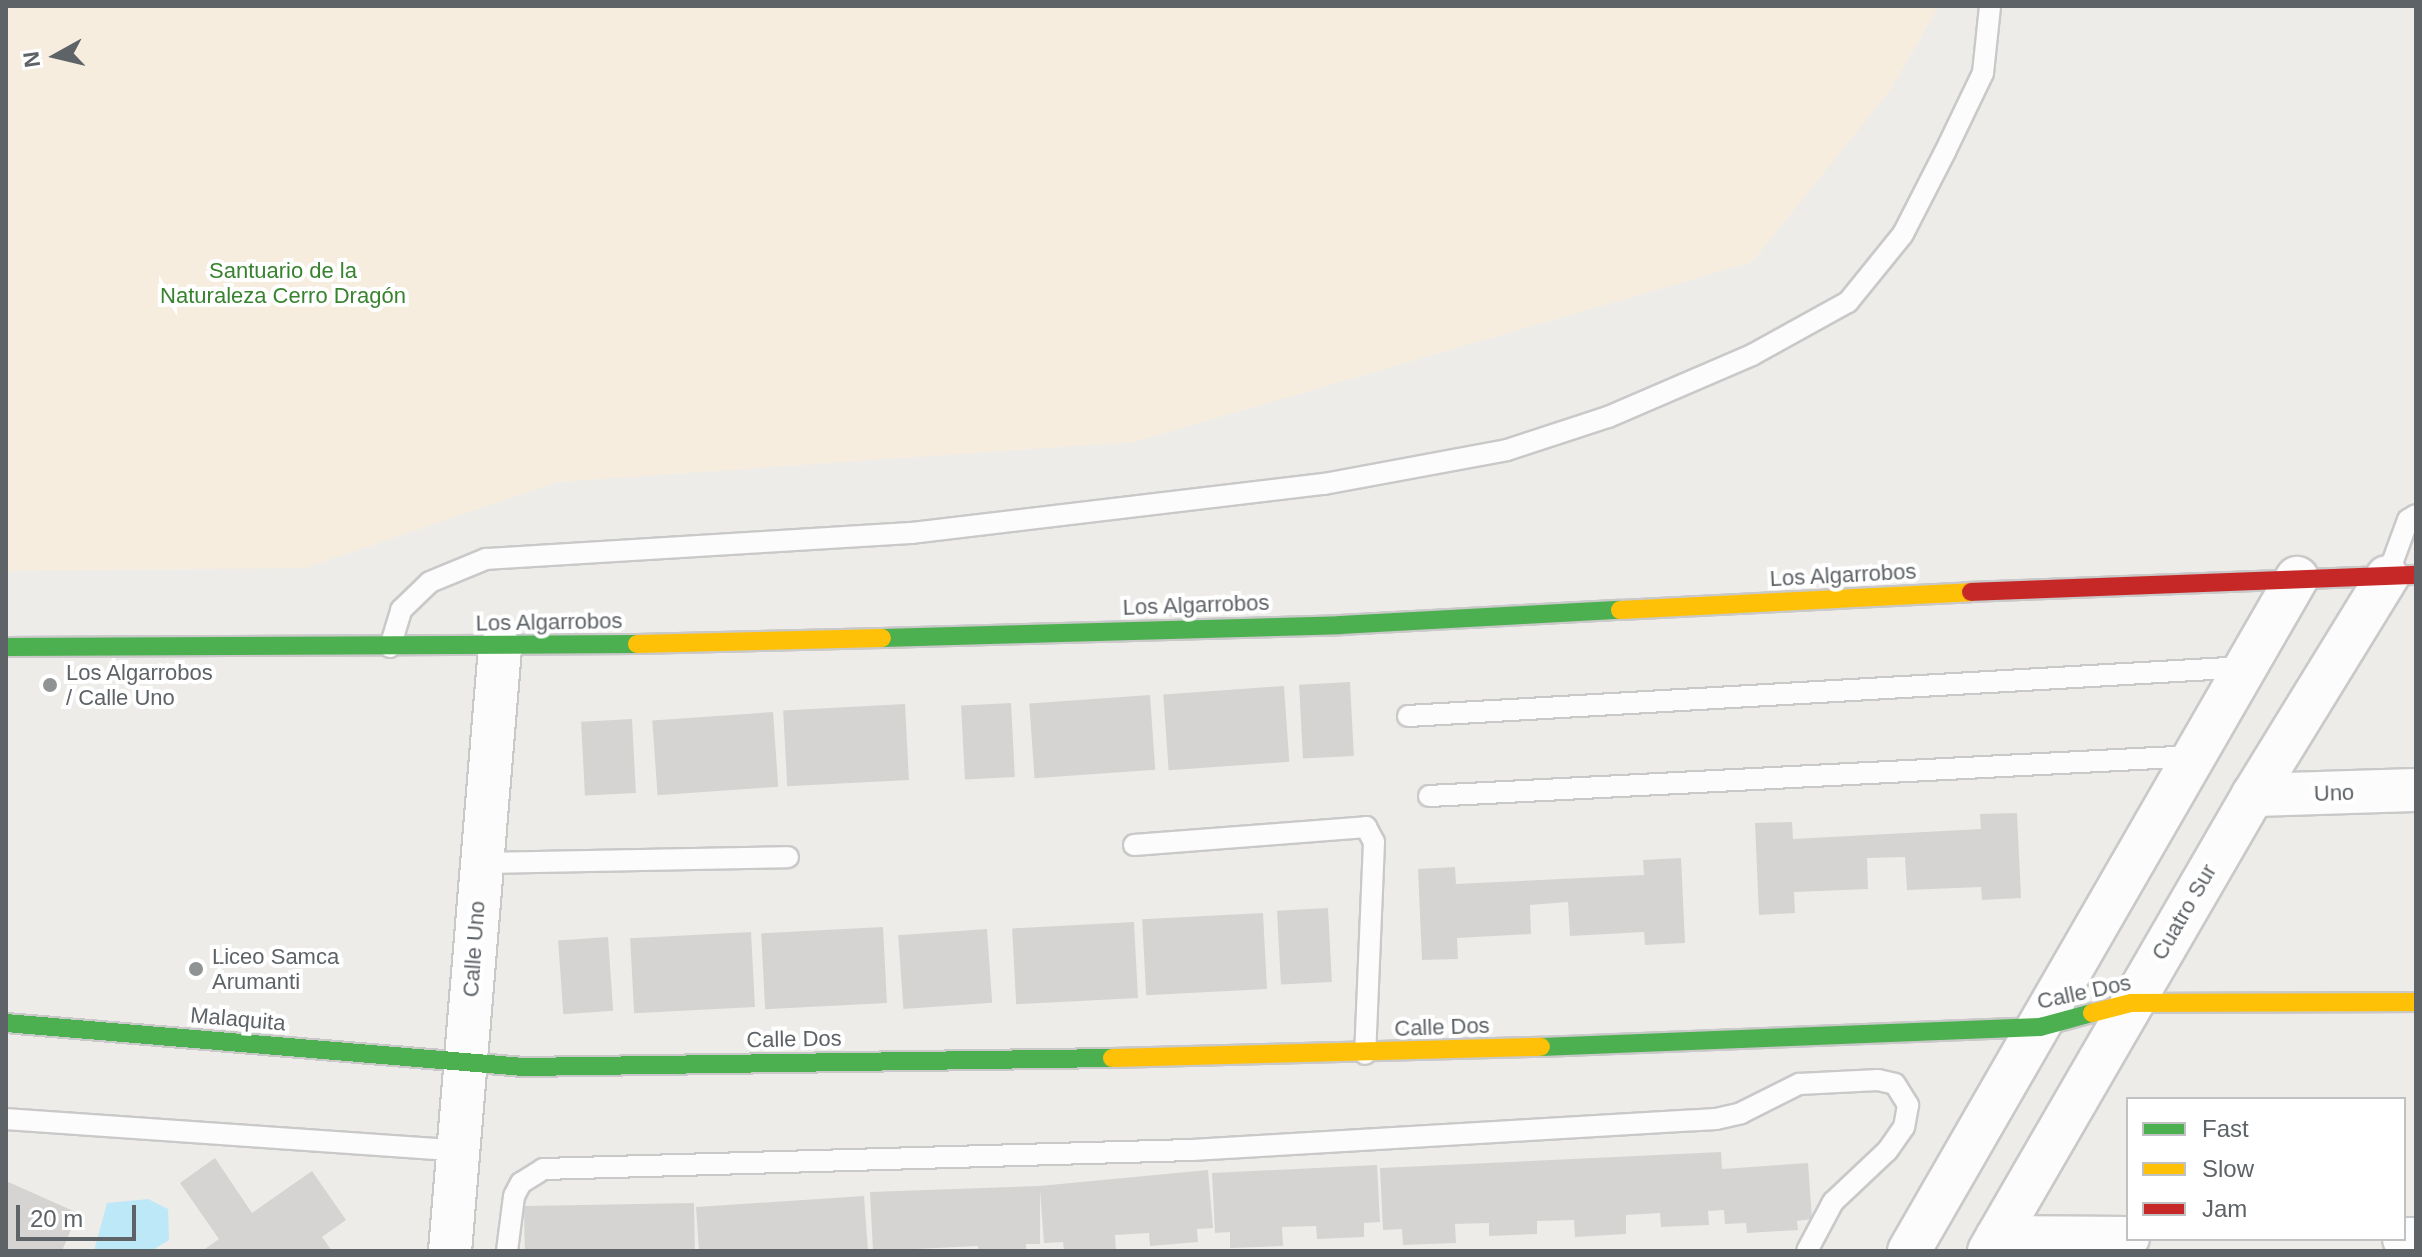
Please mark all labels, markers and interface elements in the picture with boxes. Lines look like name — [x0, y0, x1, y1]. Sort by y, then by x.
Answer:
north arrow — [16, 16, 96, 96]
text: N — [18, 50, 45, 69]
park label: Santuario de la Naturaleza Cerro Dragón — [160, 257, 406, 308]
street label: Los Algarrobos — [1768, 558, 1918, 592]
street label: Los Algarrobos — [1122, 589, 1270, 621]
street label: Los Algarrobos — [475, 608, 623, 636]
place label: Los Algarrobos / Calle Uno — [66, 659, 214, 710]
marker: Los Algarrobos / Calle Uno — [41, 676, 59, 694]
street label: Uno — [2313, 779, 2355, 807]
street label: Cuatro Sur — [2146, 859, 2222, 965]
street label: Calle Uno — [457, 900, 491, 998]
place label: Liceo Samca Arumanti — [212, 943, 339, 994]
marker: Liceo Samca Arumanti — [187, 960, 205, 978]
street label: Calle Dos — [2035, 969, 2133, 1015]
street label: Malaquita — [189, 1002, 287, 1036]
street label: Calle Dos — [1394, 1012, 1490, 1042]
street label: Calle Dos — [746, 1025, 842, 1053]
legend — [2126, 1097, 2406, 1241]
text: Fast — [2202, 1115, 2249, 1142]
text: Slow — [2202, 1155, 2254, 1182]
scale bar — [20, 1189, 140, 1239]
text: Jam — [2202, 1195, 2247, 1222]
text: 20 m — [30, 1205, 83, 1232]

